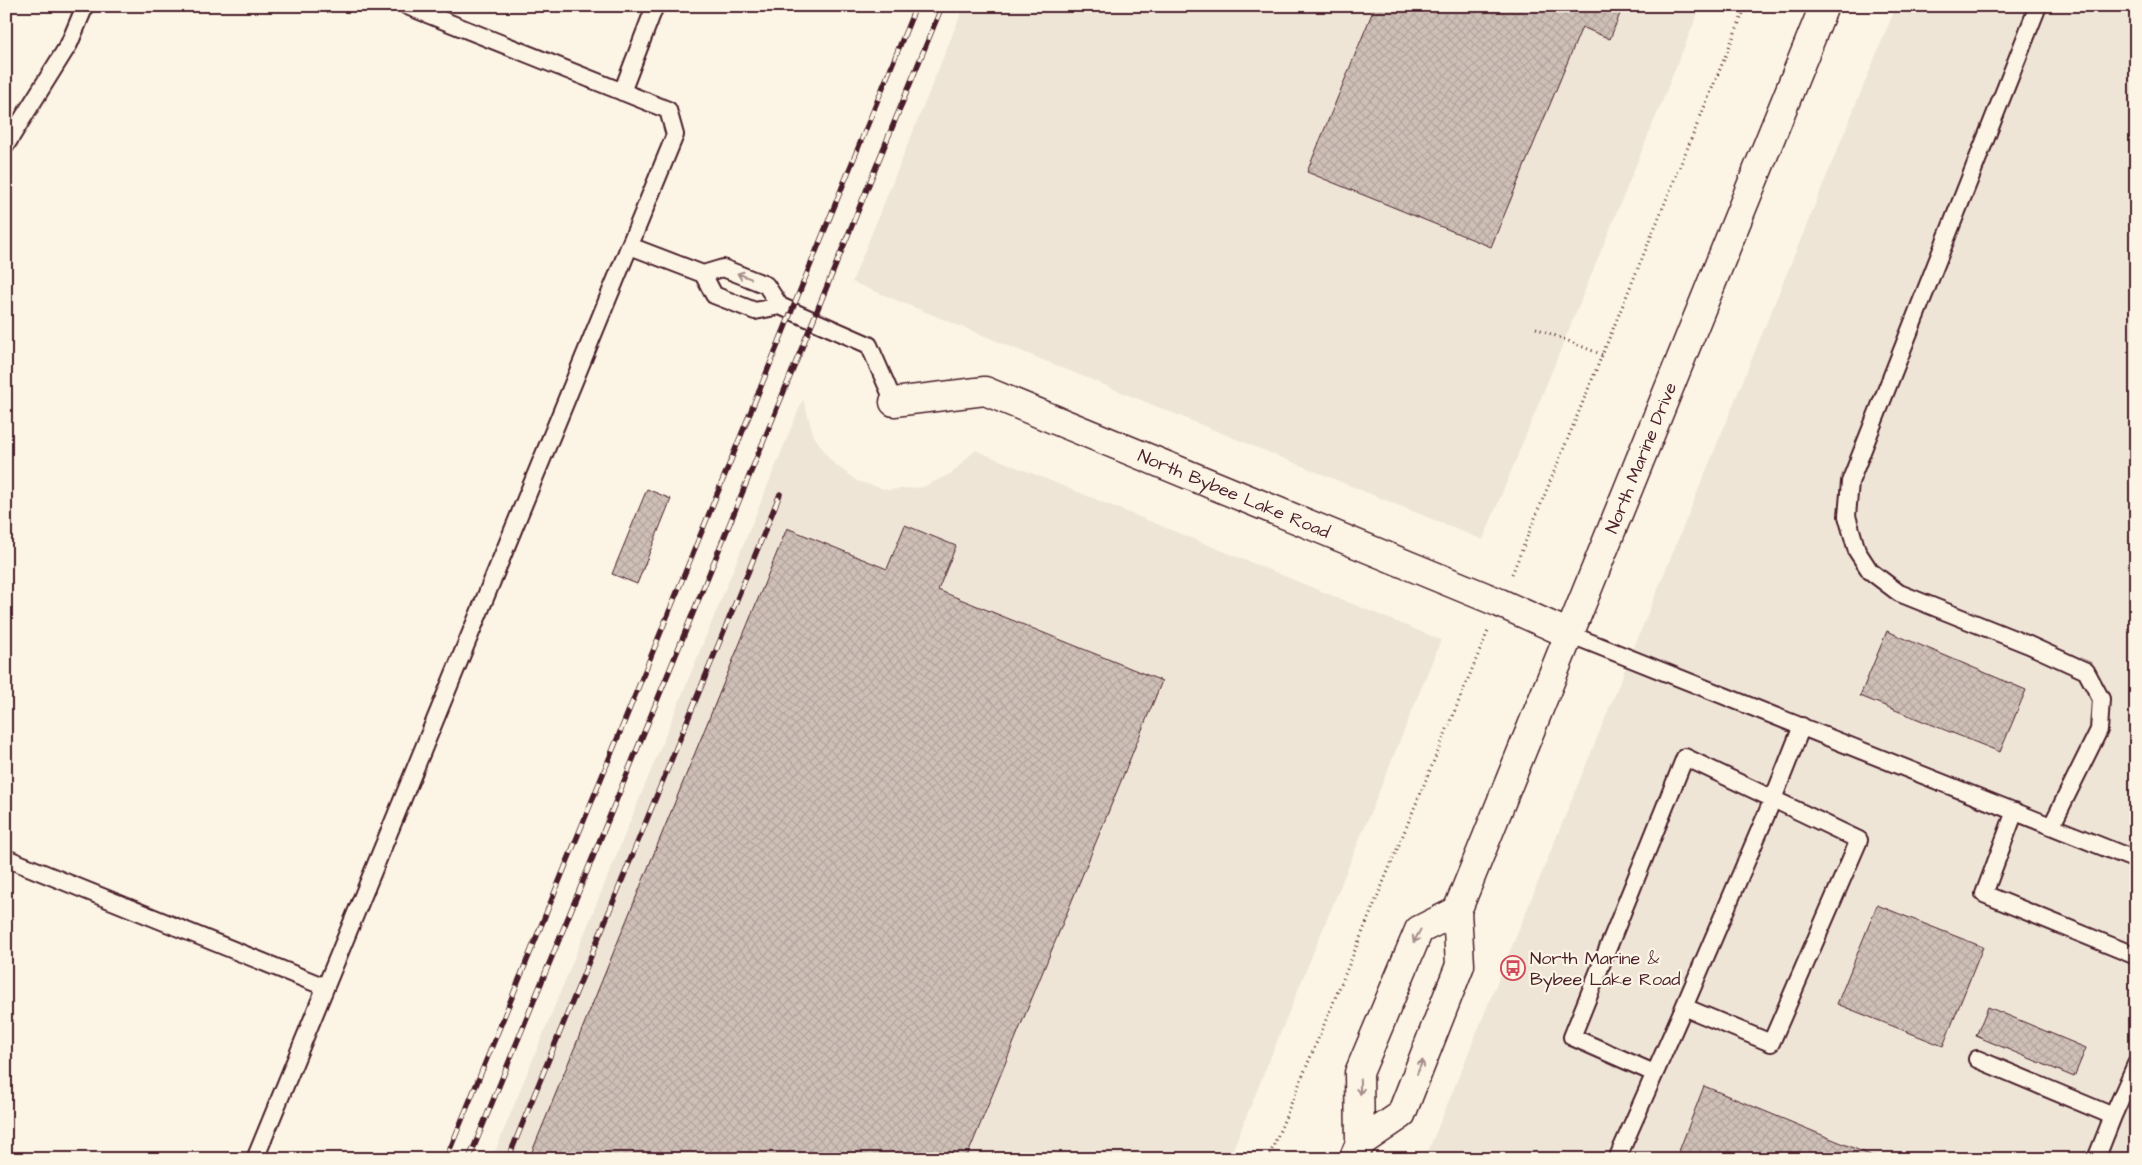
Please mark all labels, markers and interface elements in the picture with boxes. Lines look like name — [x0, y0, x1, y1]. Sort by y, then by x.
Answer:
one-way arrow — [737, 271, 753, 280]
street label: North Marine Drive — [1599, 378, 1683, 537]
street label: North Bybee Lake Road — [1134, 443, 1334, 545]
one-way arrow — [1412, 929, 1422, 943]
place label: North Marine & Bybee Lake Road — [1530, 946, 1680, 993]
bus stop icon: North Marine & Bybee Lake Road — [1500, 955, 1526, 981]
one-way arrow — [1416, 1059, 1425, 1075]
one-way arrow — [1355, 1078, 1364, 1094]

